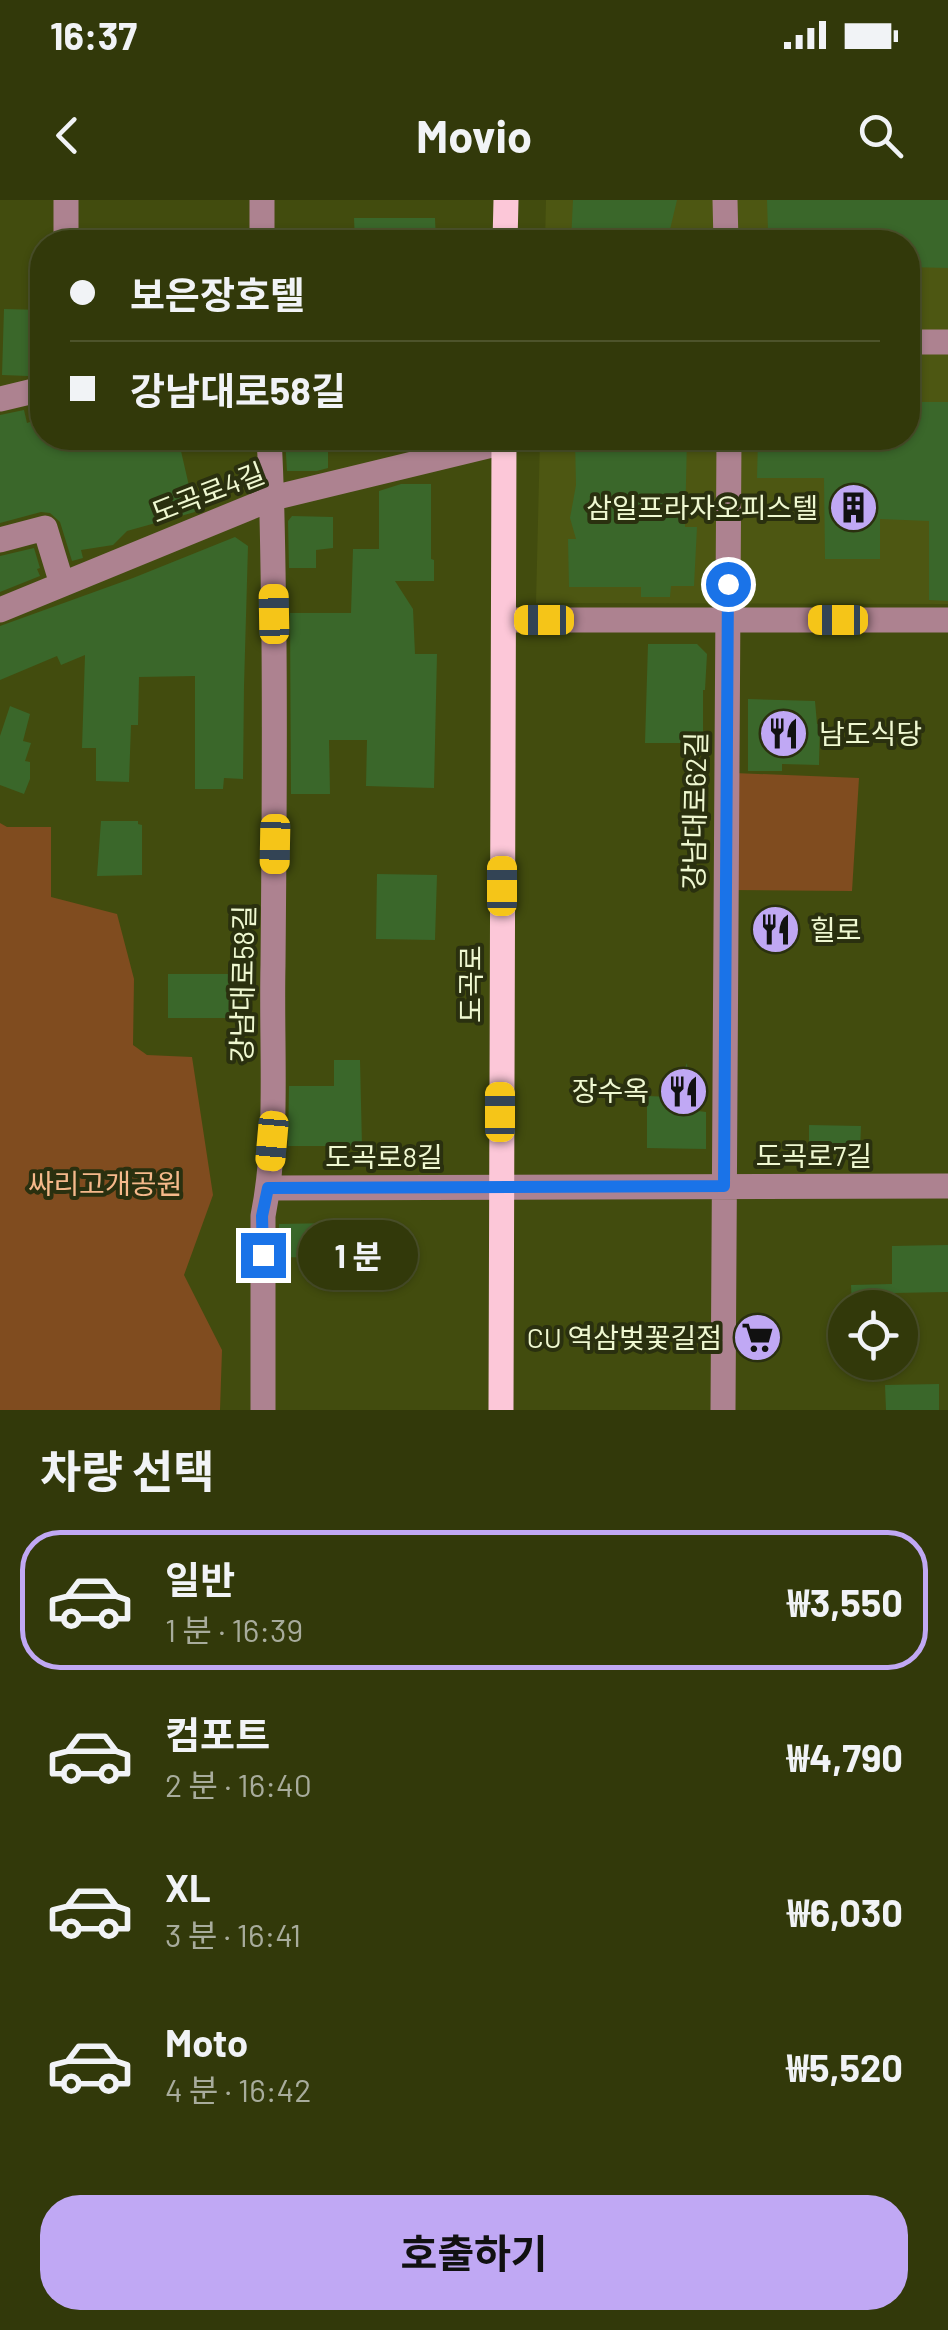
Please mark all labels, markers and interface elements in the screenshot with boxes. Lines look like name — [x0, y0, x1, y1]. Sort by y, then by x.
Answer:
text: 16:37 — [50, 12, 137, 58]
icon: back — [40, 108, 95, 163]
text: Movio — [416, 108, 532, 162]
icon: search — [853, 108, 908, 163]
text: 보은장호텔 — [130, 271, 305, 317]
text: 강남대로58길 — [130, 367, 346, 413]
street label: 도곡로4길 — [146, 455, 269, 529]
building icon: 삼일프라자오피스텔 — [827, 482, 879, 534]
place label: 삼일프라자오피스텔 — [586, 490, 818, 524]
route start — [706, 562, 751, 607]
car — [258, 584, 290, 644]
car — [514, 605, 574, 635]
car — [808, 605, 868, 635]
restaurant icon: 남도식당 — [758, 708, 810, 760]
place label: 남도식당 — [819, 716, 922, 750]
street label: 강남대로62길 — [676, 732, 712, 890]
car — [259, 814, 291, 874]
car — [487, 856, 517, 916]
restaurant icon: 힐로 — [749, 904, 801, 956]
street label: 강남대로58길 — [224, 905, 260, 1063]
place label: 힐로 — [810, 912, 862, 946]
street label: 도곡로 — [453, 945, 487, 1023]
restaurant icon: 장수옥 — [658, 1065, 710, 1117]
place label: 장수옥 — [572, 1073, 649, 1107]
car — [485, 1082, 515, 1142]
car — [254, 1110, 290, 1172]
street label: 도곡로7길 — [756, 1138, 872, 1172]
street label: 도곡로8길 — [325, 1139, 443, 1173]
park label: 싸리고개공원 — [28, 1166, 182, 1200]
callout: 1 분 — [298, 1220, 418, 1290]
route end — [241, 1233, 286, 1278]
text: 1 분 — [334, 1236, 382, 1274]
map controls — [828, 1290, 918, 1380]
button: locate — [828, 1290, 918, 1380]
supermarket icon: CU 역삼벚꽃길점 — [731, 1312, 783, 1364]
place label: CU 역삼벚꽃길점 — [527, 1320, 722, 1354]
text: 차량 선택 — [40, 1443, 215, 1497]
icon: car — [45, 1555, 135, 1645]
text: 일반 — [165, 1556, 235, 1602]
text: ₩3,550 — [787, 1579, 903, 1625]
text: 1 분 · 16:39 — [165, 1610, 303, 1648]
icon: car — [45, 1710, 135, 1800]
text: 컴포트 — [165, 1711, 270, 1757]
text: ₩4,790 — [787, 1734, 903, 1780]
text: 2 분 · 16:40 — [165, 1765, 312, 1803]
text: XL — [165, 1864, 211, 1910]
icon: car — [45, 1865, 135, 1955]
text: ₩6,030 — [787, 1889, 903, 1935]
text: 3 분 · 16:41 — [165, 1915, 301, 1953]
text: Moto — [165, 2019, 248, 2065]
icon: car — [45, 2020, 135, 2110]
text: ₩5,520 — [787, 2044, 903, 2090]
text: 4 분 · 16:42 — [165, 2070, 311, 2108]
button: 호출하기 — [40, 2195, 908, 2310]

